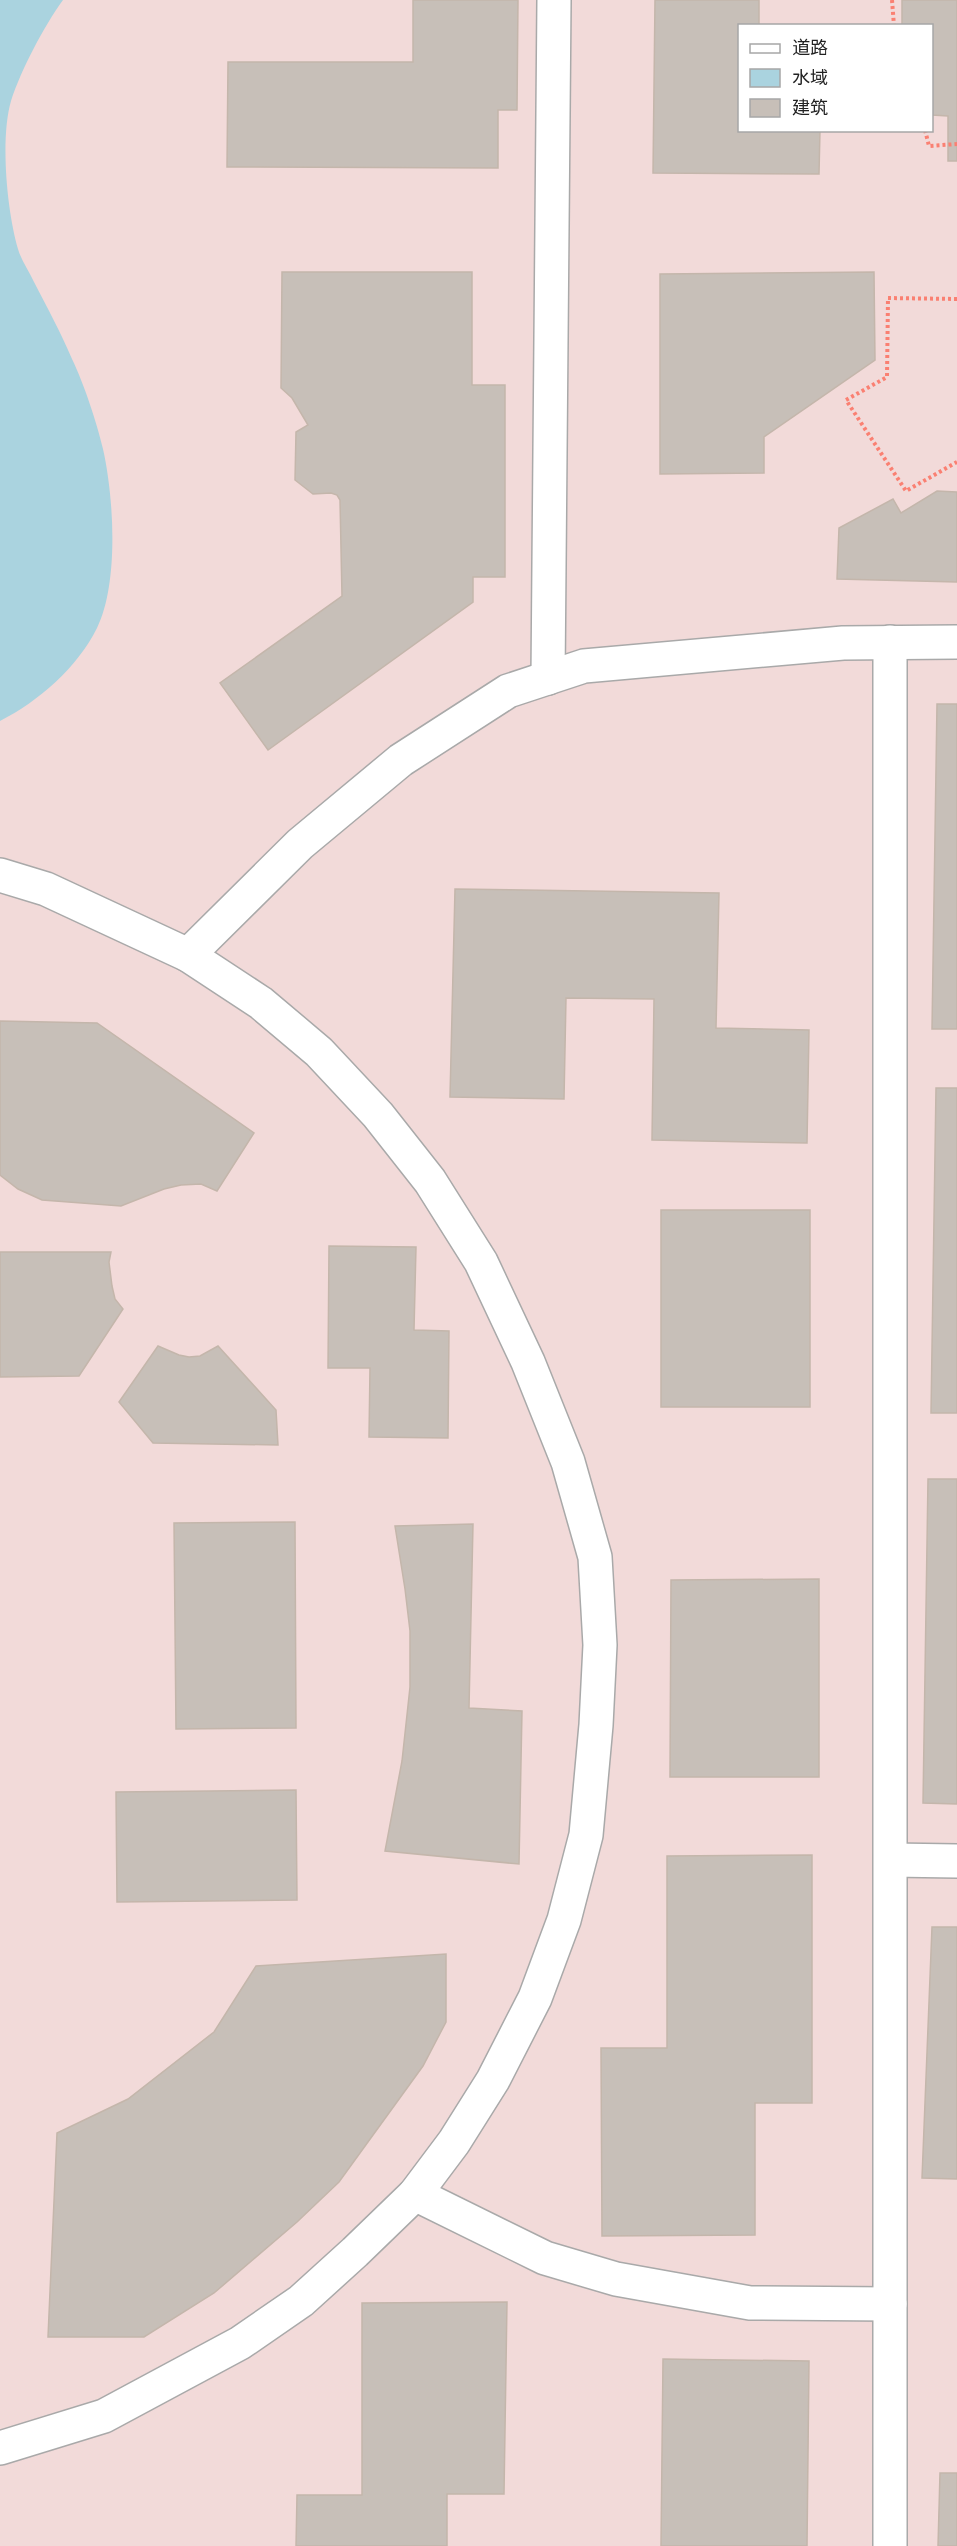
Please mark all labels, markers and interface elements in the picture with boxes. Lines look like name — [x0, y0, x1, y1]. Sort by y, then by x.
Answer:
legend — [738, 24, 933, 132]
text: 道路 — [792, 37, 828, 58]
text: 水域 — [792, 67, 828, 88]
text: 建筑 — [792, 97, 828, 118]

